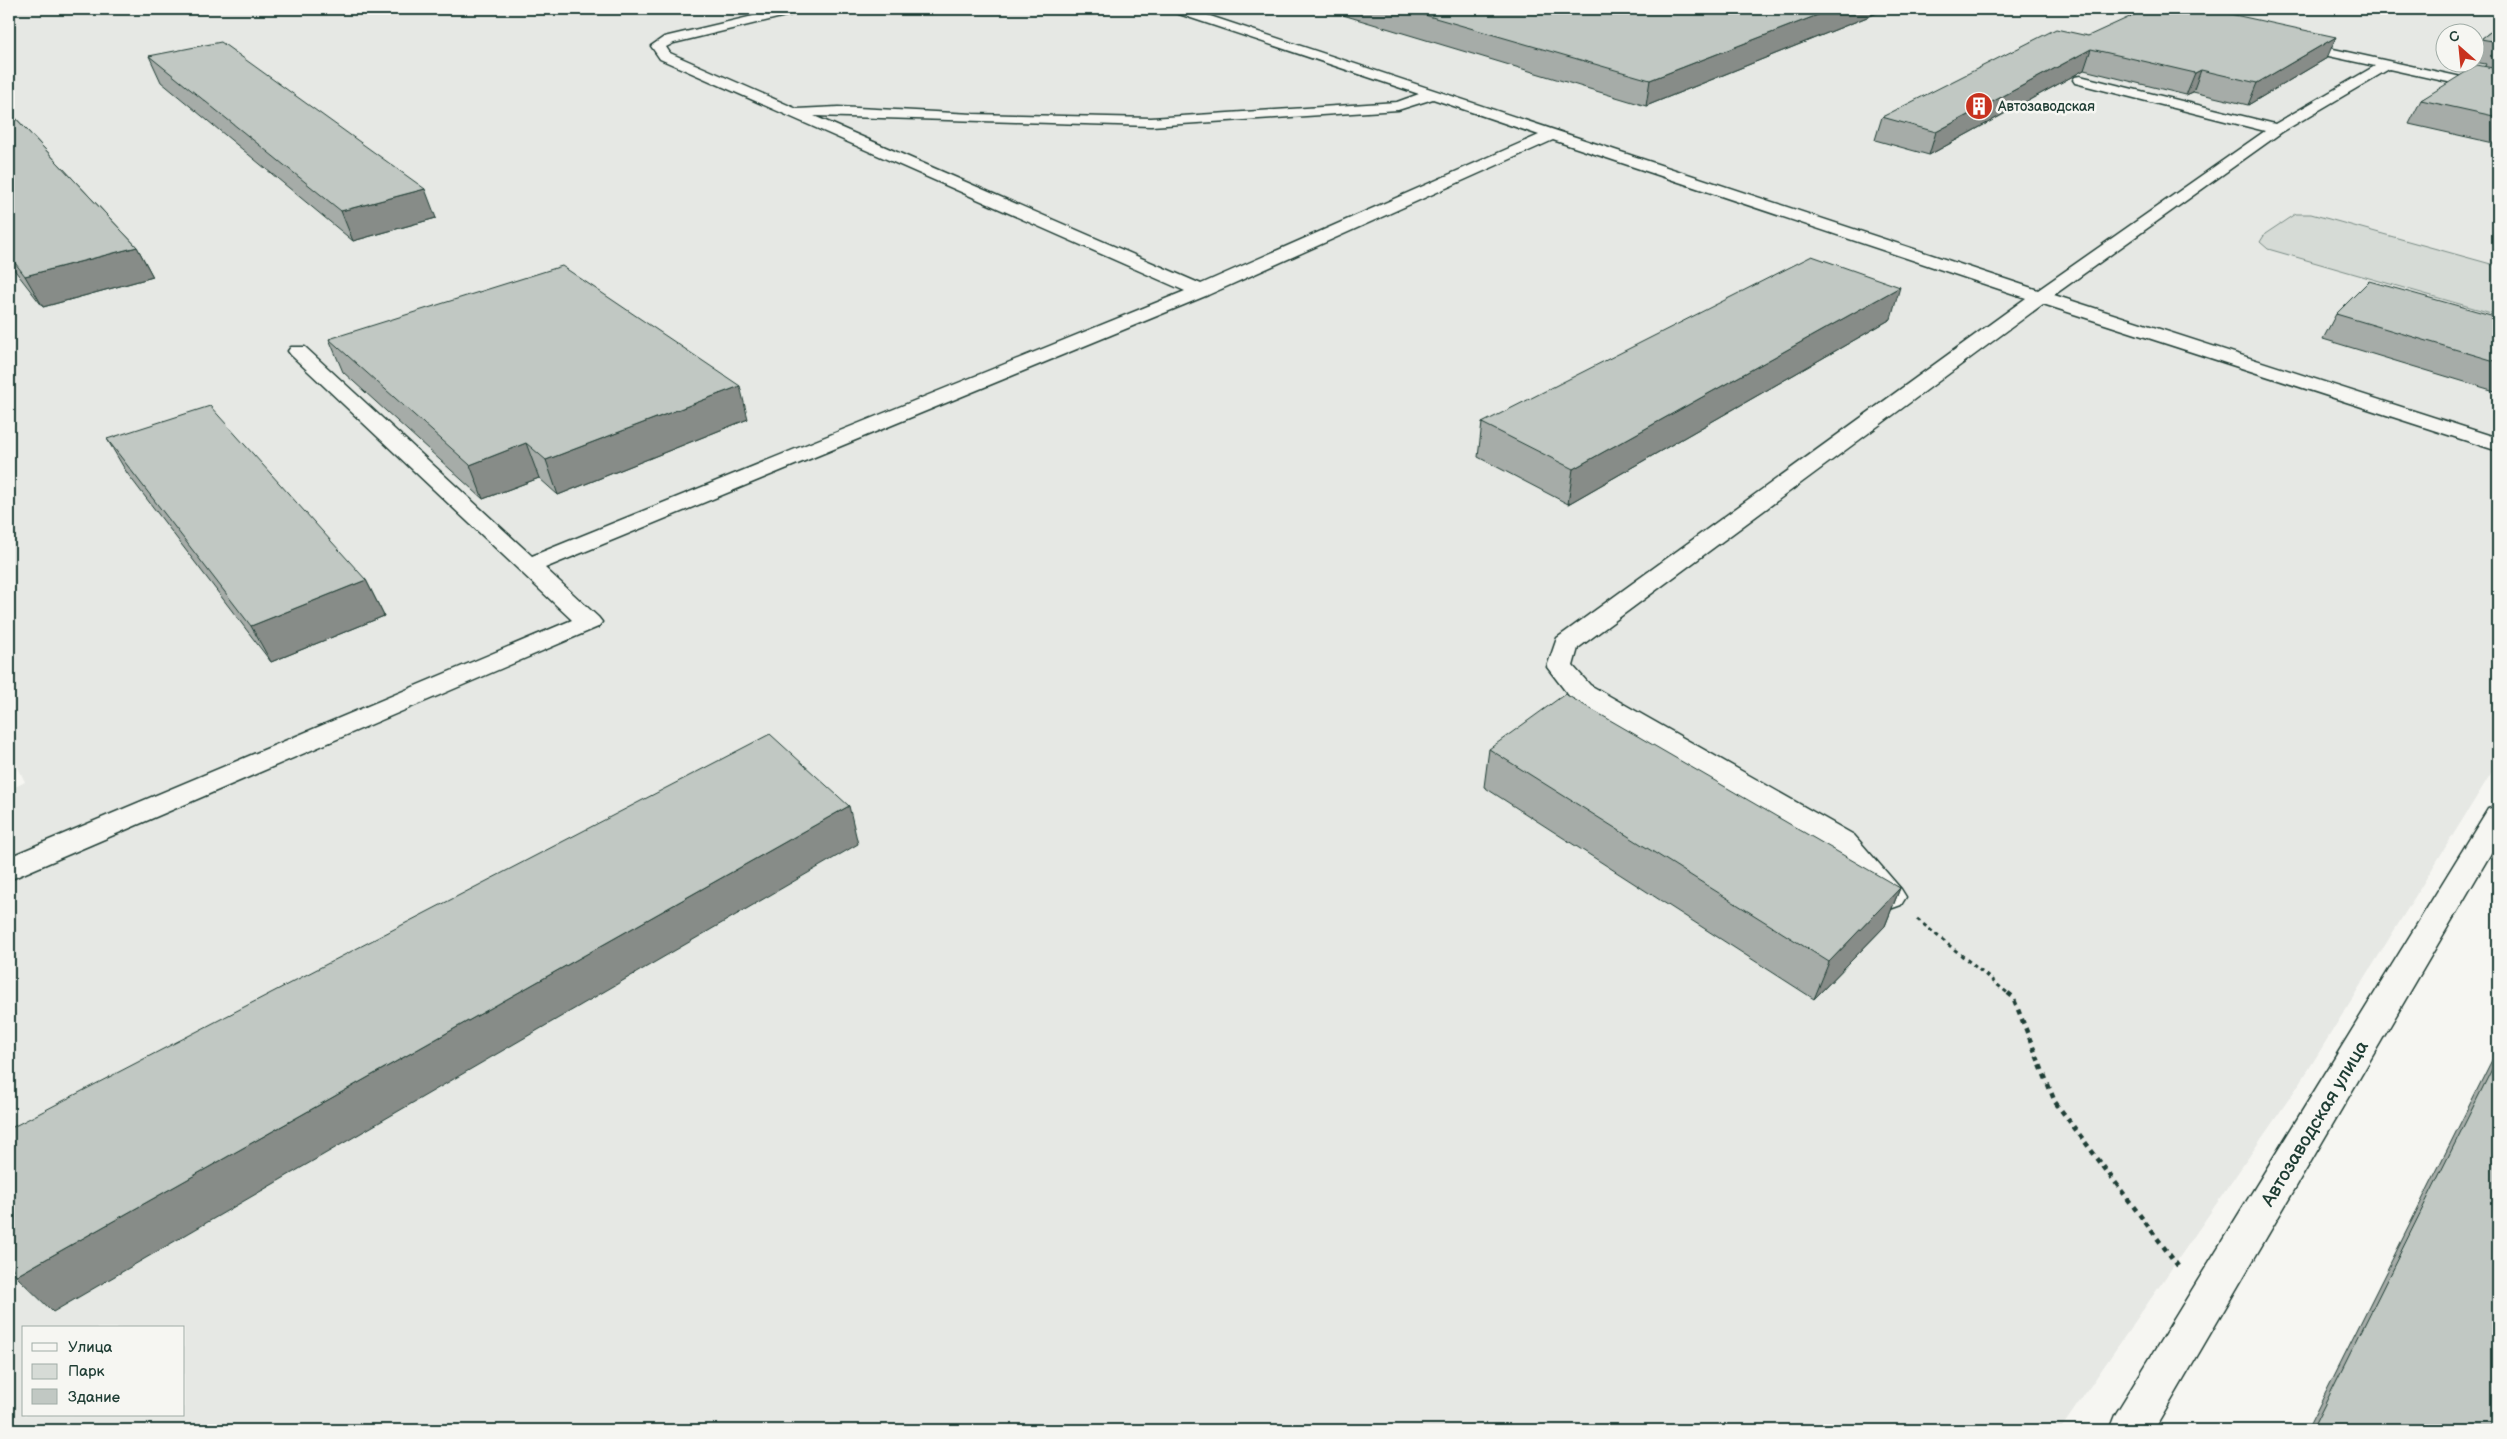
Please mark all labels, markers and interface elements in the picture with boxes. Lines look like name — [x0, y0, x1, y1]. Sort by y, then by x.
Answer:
north arrow — [2434, 22, 2484, 72]
text: С — [2446, 27, 2463, 47]
building icon: Автозаводская — [1964, 91, 1994, 121]
place label: Автозаводская — [1997, 98, 2095, 115]
street label: Автозаводская улица — [2256, 1037, 2374, 1212]
legend — [22, 1326, 185, 1416]
text: Улица — [68, 1338, 113, 1357]
text: Парк — [68, 1362, 105, 1381]
text: Здание — [68, 1388, 120, 1407]

